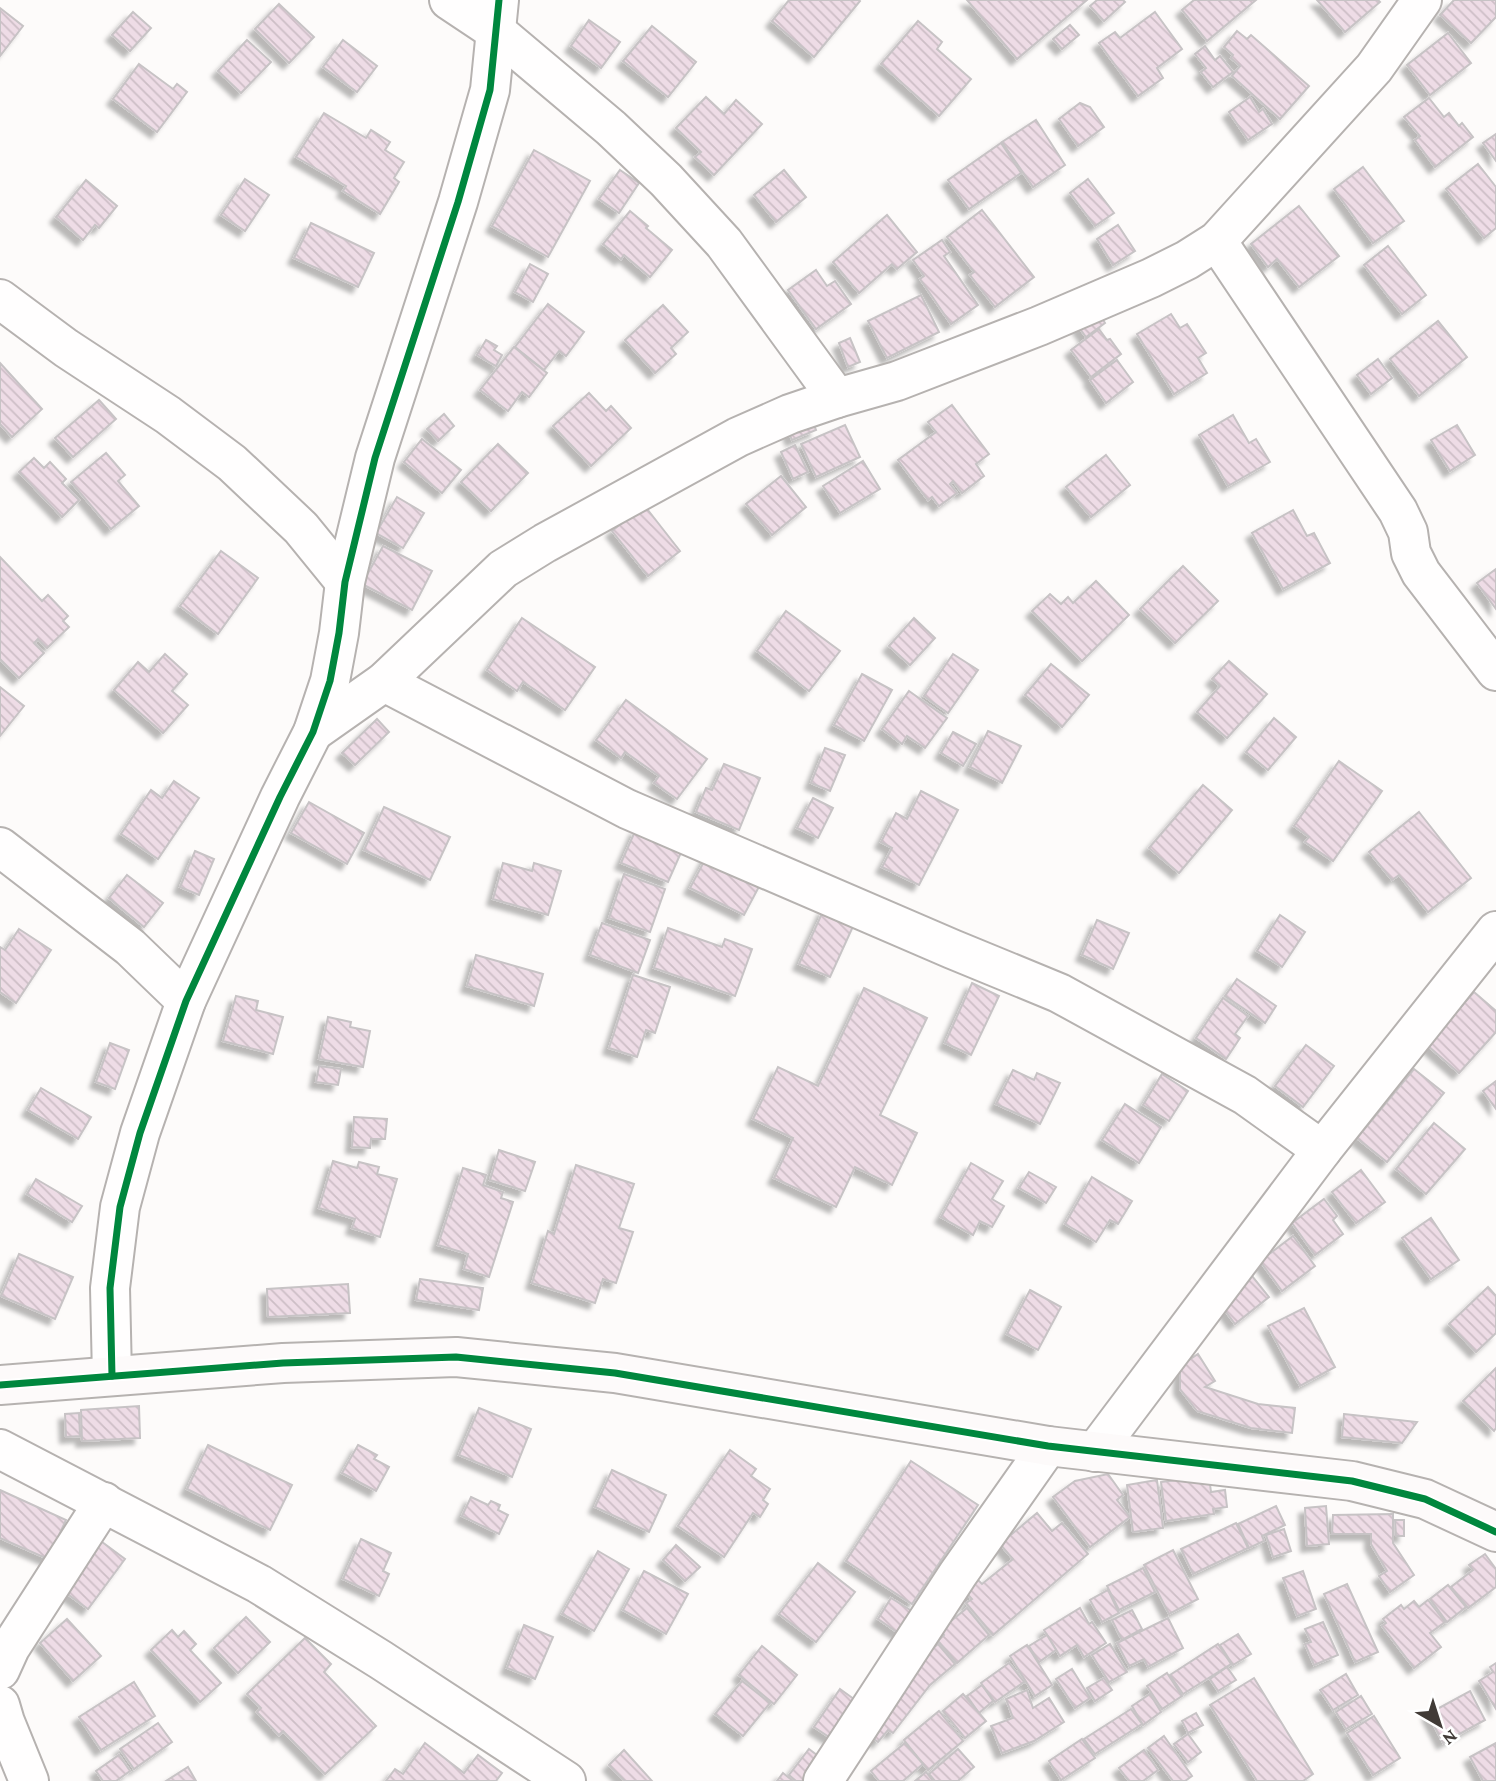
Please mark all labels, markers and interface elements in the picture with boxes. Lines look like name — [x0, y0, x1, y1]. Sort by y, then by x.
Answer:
north arrow — [1405, 1690, 1475, 1760]
text: N — [1439, 1726, 1462, 1750]

